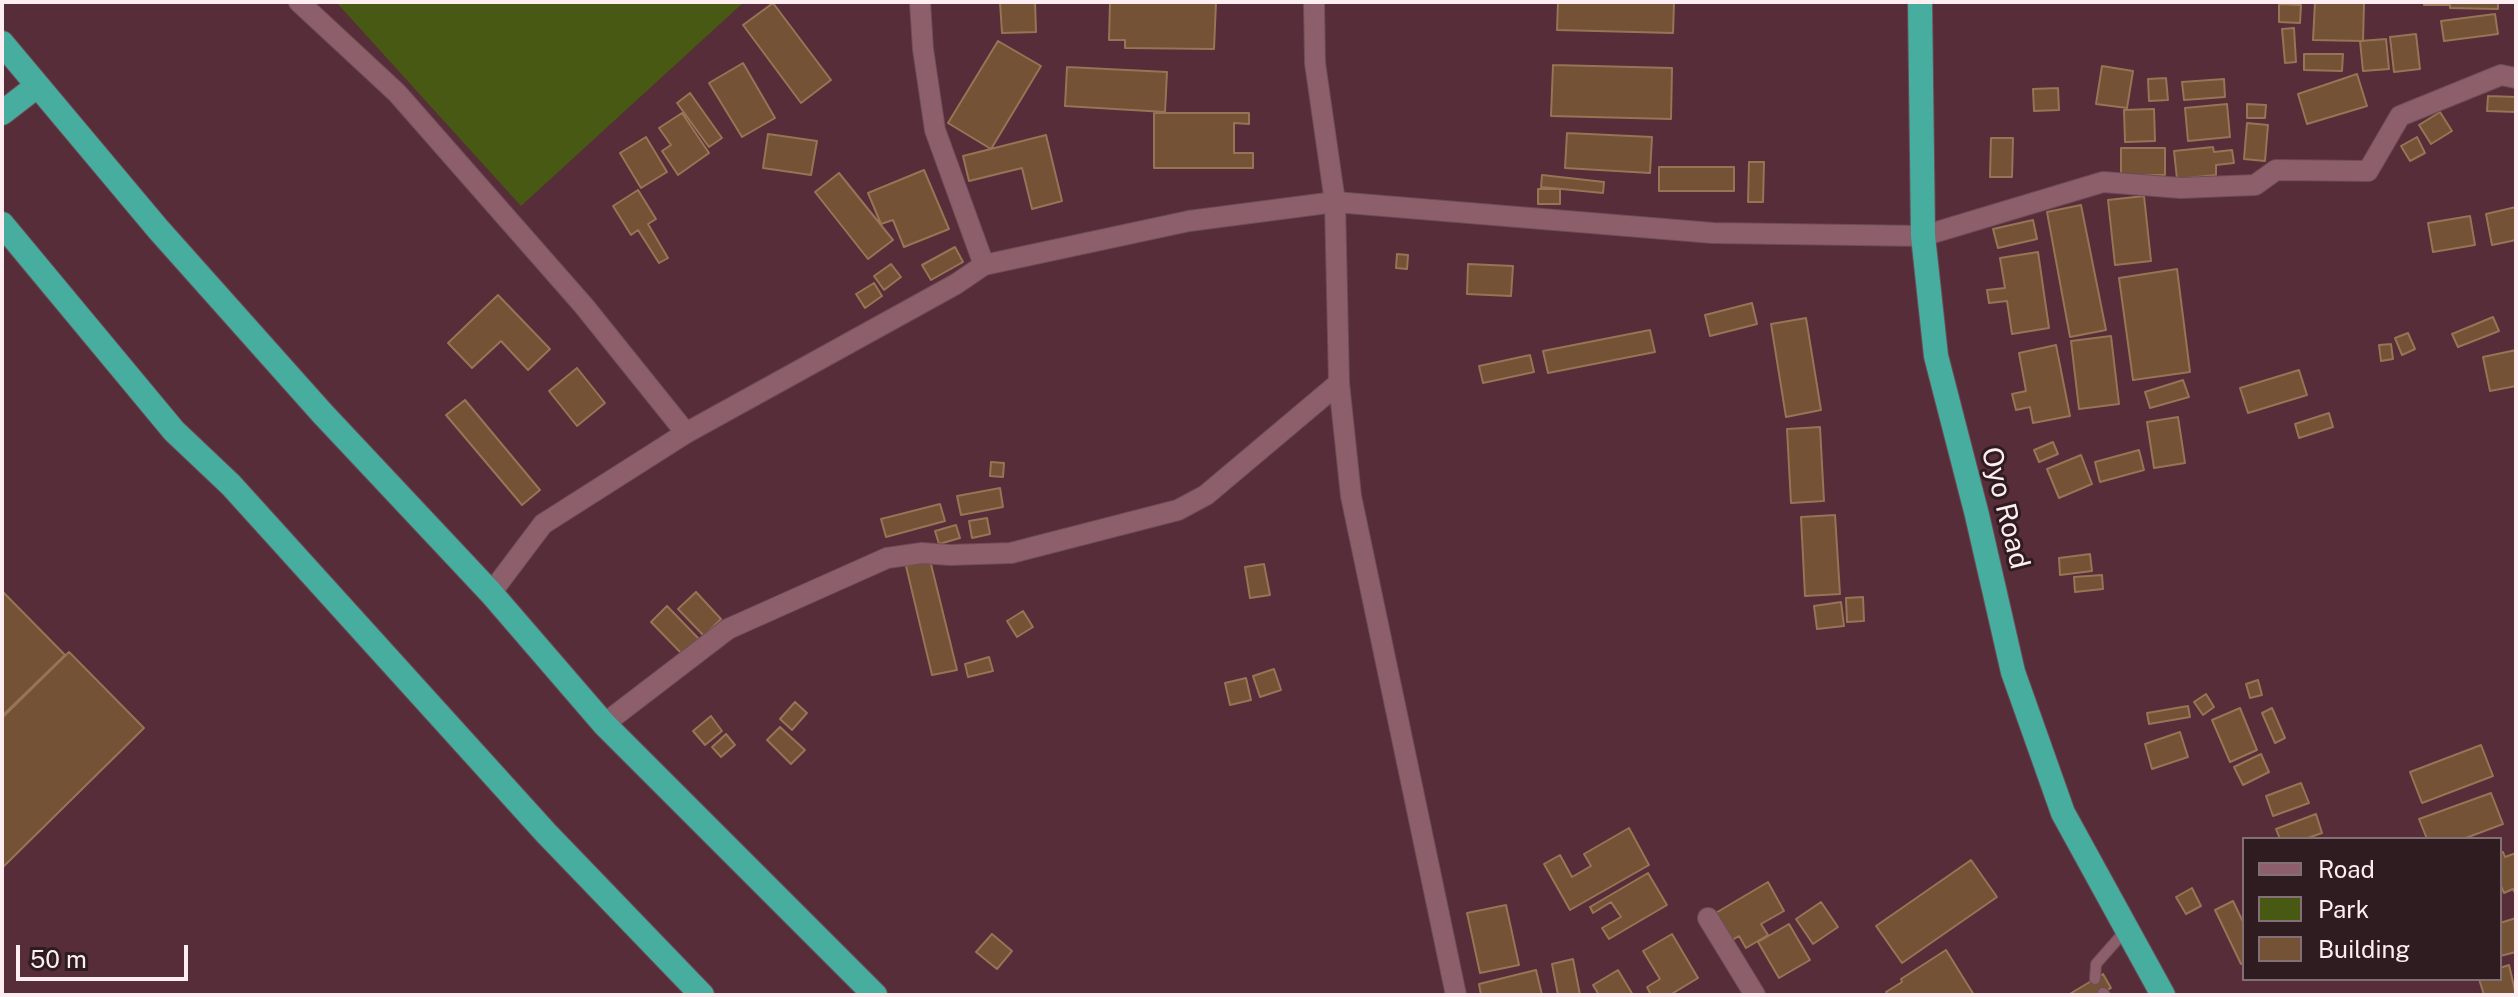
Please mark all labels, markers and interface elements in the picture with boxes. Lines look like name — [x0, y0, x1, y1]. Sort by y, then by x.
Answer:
street label: Oyo Road — [1974, 444, 2036, 572]
legend — [2242, 837, 2502, 981]
text: Road — [2318, 855, 2375, 883]
text: Park — [2318, 895, 2369, 923]
scale bar — [20, 929, 192, 979]
text: Building — [2318, 935, 2410, 963]
text: 50 m — [30, 945, 87, 973]

